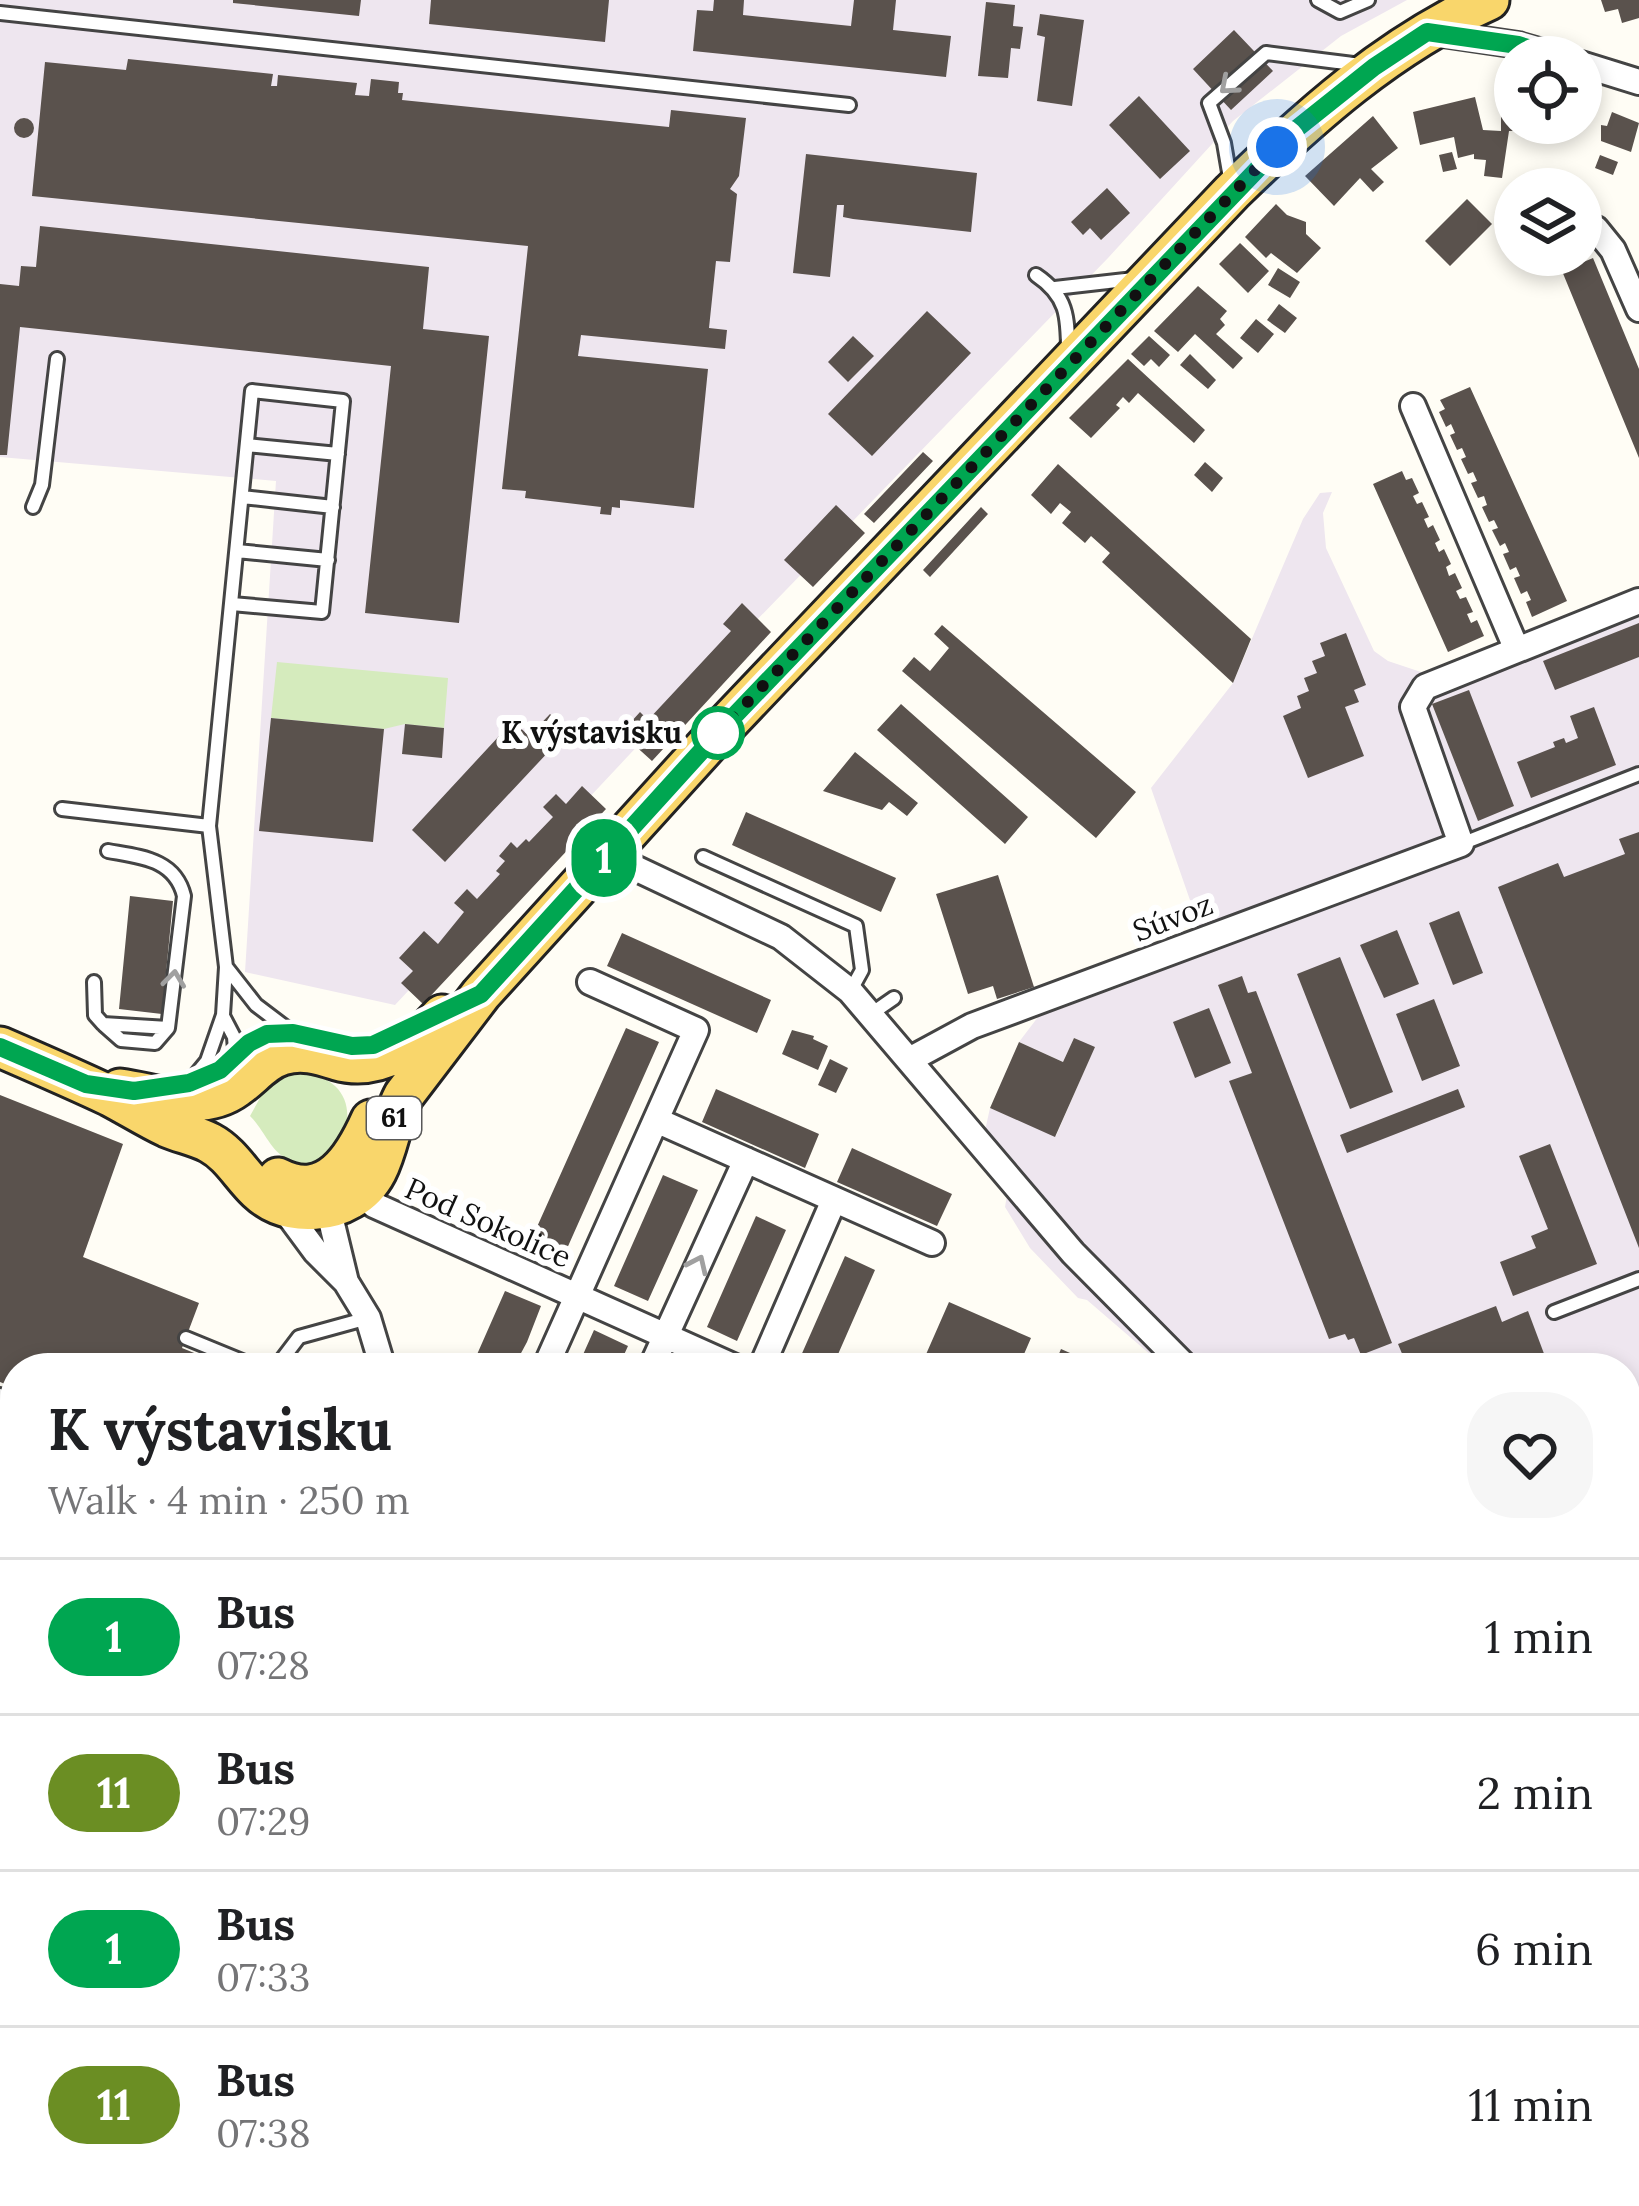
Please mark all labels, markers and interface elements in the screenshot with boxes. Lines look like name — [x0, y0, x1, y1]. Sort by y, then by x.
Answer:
map controls — [1494, 36, 1602, 276]
button: locate — [1494, 36, 1602, 144]
one-way arrow — [1220, 72, 1242, 94]
your location — [1247, 117, 1307, 177]
button: layers — [1494, 168, 1602, 276]
marker: K výstavisku — [693, 708, 743, 758]
place label: K výstavisku — [501, 713, 682, 752]
line badge: 1 — [565, 819, 643, 897]
text: 1 — [595, 831, 613, 885]
street label: Súvoz — [1127, 885, 1218, 950]
one-way arrow — [160, 970, 186, 989]
road number: 61 — [367, 1097, 421, 1139]
street label: Pod Sokolice — [399, 1169, 577, 1276]
one-way arrow — [684, 1255, 707, 1276]
button: heart — [1467, 1392, 1593, 1518]
text: K výstavisku — [48, 1393, 392, 1466]
text: Walk · 4 min · 250 m — [48, 1475, 410, 1525]
text: Bus — [216, 1583, 295, 1640]
text: 1 min — [1485, 1608, 1593, 1665]
text: 1 — [105, 1610, 123, 1664]
text: 07:28 — [216, 1640, 310, 1690]
text: Bus — [216, 1739, 295, 1796]
text: 2 min — [1477, 1764, 1593, 1821]
text: 11 — [97, 1766, 131, 1820]
text: 07:29 — [216, 1796, 311, 1846]
text: Bus — [216, 1895, 295, 1952]
text: 6 min — [1475, 1920, 1593, 1977]
text: 1 — [105, 1922, 123, 1976]
text: 07:33 — [216, 1952, 311, 2002]
text: Bus — [216, 2051, 295, 2108]
text: 11 min — [1468, 2076, 1593, 2133]
text: 11 — [97, 2078, 131, 2132]
text: 07:38 — [216, 2108, 311, 2158]

